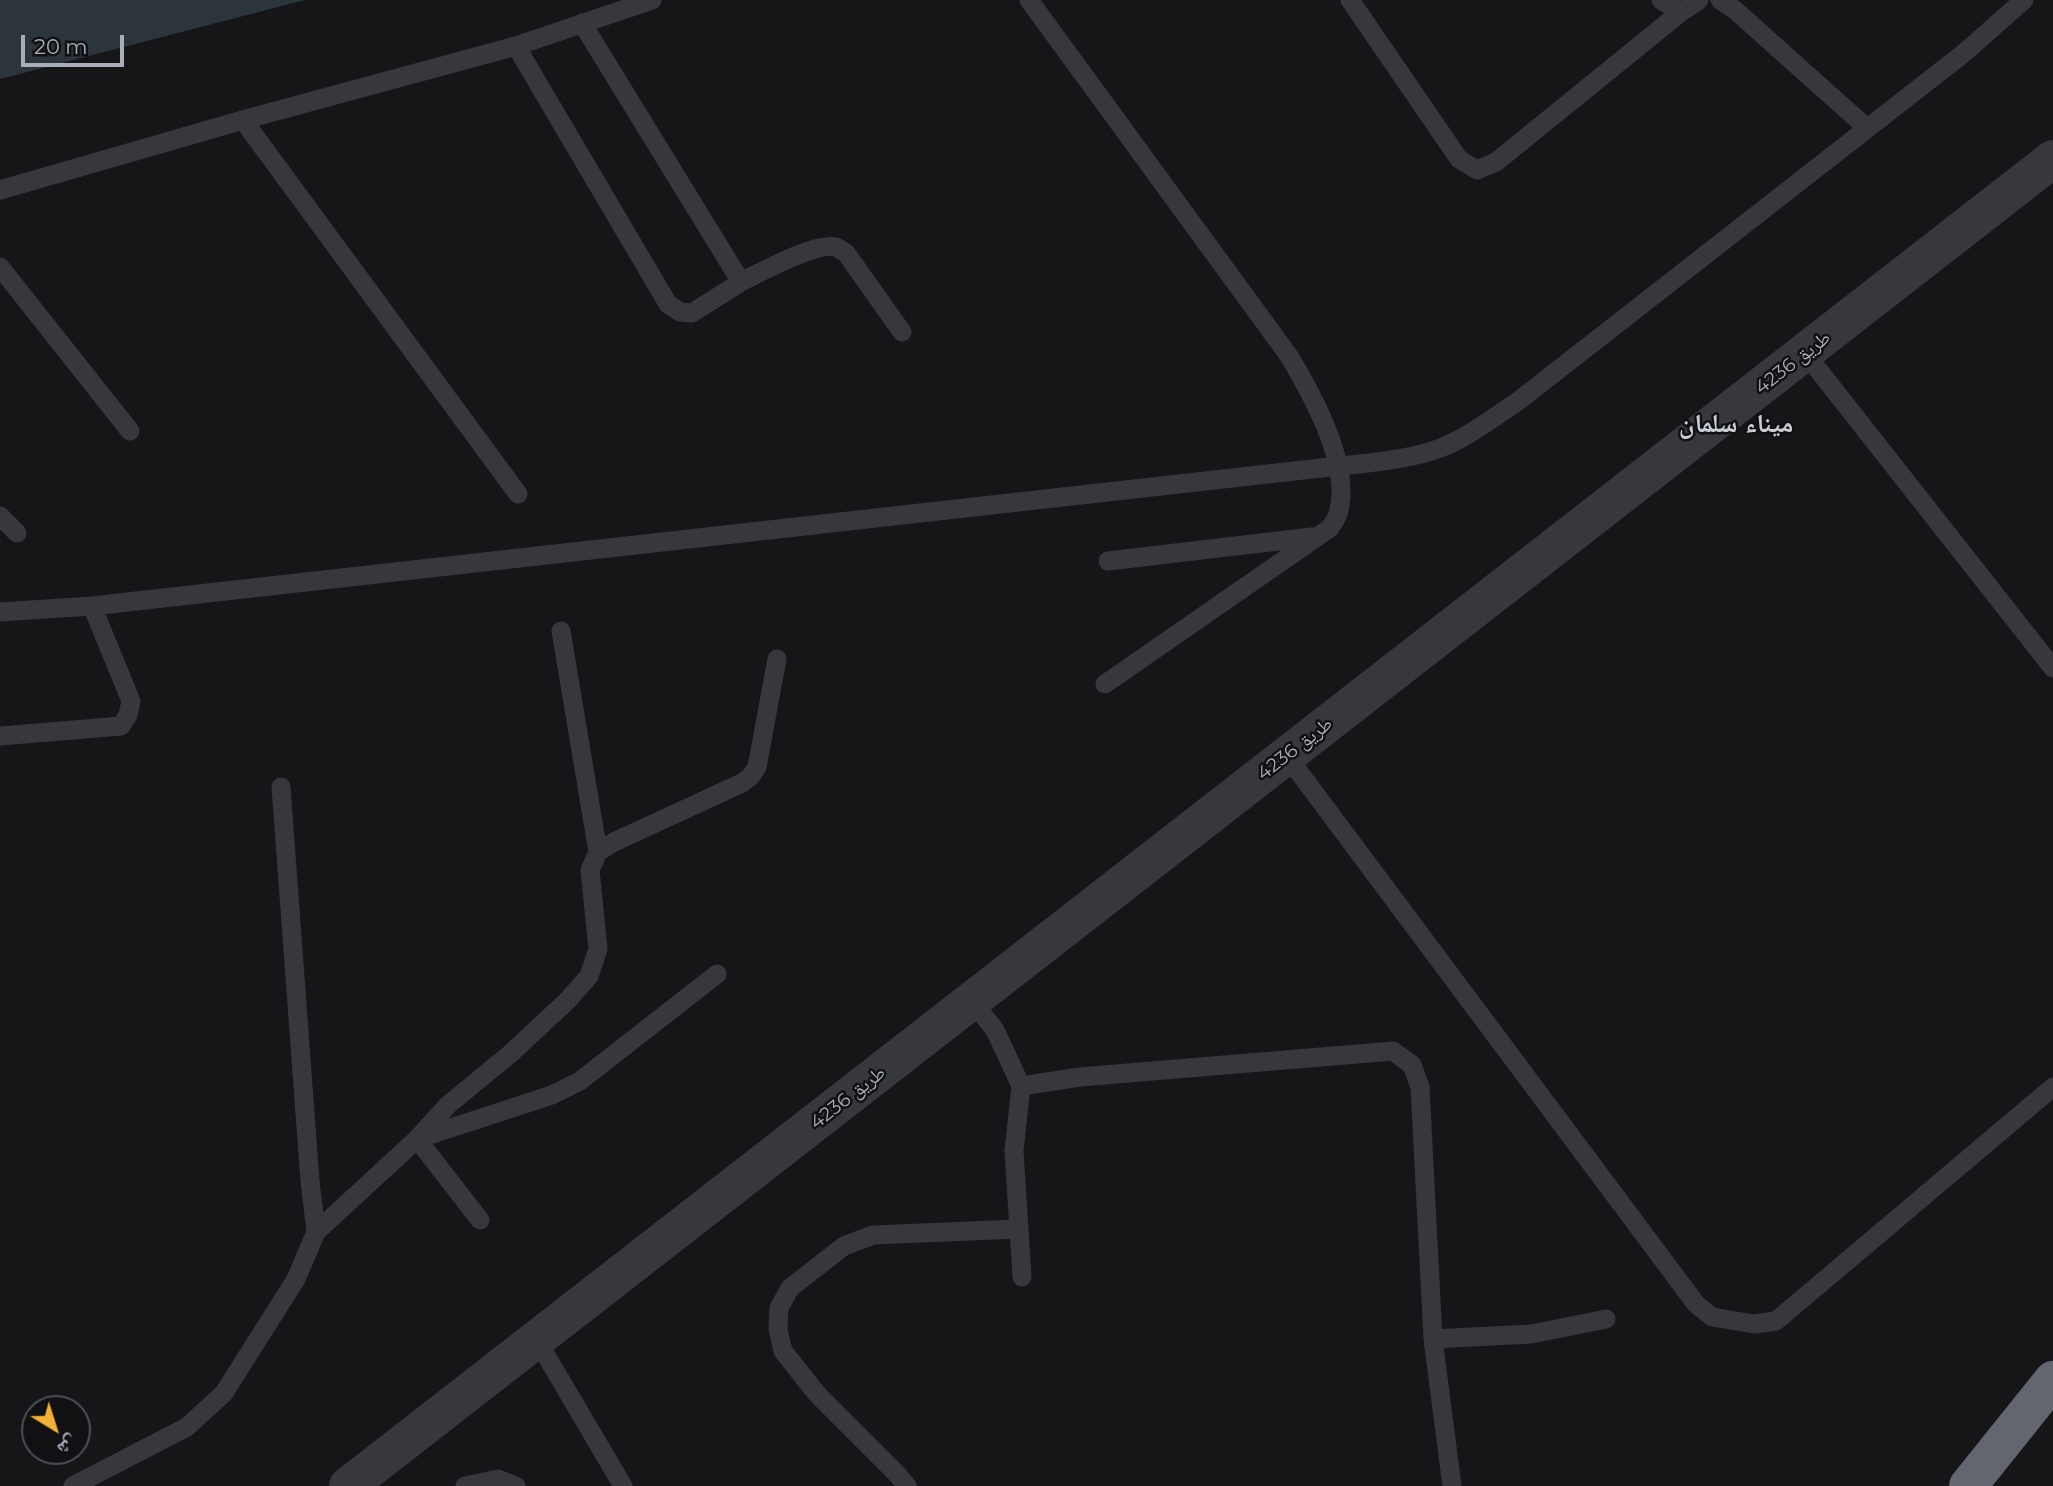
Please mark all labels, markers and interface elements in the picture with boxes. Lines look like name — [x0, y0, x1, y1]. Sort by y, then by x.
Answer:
scale bar — [24, 21, 128, 65]
text: 20 m — [34, 34, 88, 59]
street label: طريق 4236 — [1751, 326, 1835, 400]
district label: ميناء سلمان — [1679, 408, 1793, 440]
street label: طريق 4236 — [1253, 712, 1337, 786]
street label: طريق 4236 — [806, 1061, 890, 1135]
north arrow — [21, 1395, 91, 1465]
text: ش — [53, 1430, 83, 1461]

